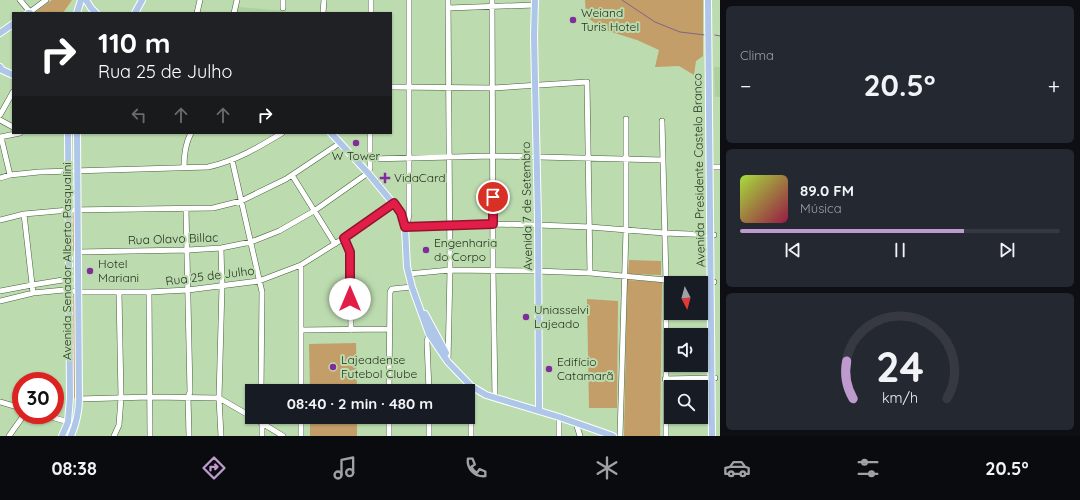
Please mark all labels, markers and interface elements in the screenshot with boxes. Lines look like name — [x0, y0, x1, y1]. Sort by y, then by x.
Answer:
place label: Weiand Turis Hotel — [581, 5, 639, 34]
marker: Weiand Turis Hotel — [568, 15, 578, 25]
text: 110 m — [98, 25, 171, 60]
icon: right — [32, 28, 84, 80]
text: Clima — [740, 47, 774, 63]
text: Rua 25 de Julho — [98, 60, 232, 83]
text: 20.5° — [864, 66, 936, 104]
text: − — [740, 72, 751, 100]
text: + — [1048, 72, 1060, 100]
street label: Avenida Presidente Castelo Branco — [689, 73, 708, 267]
icon: left — [128, 104, 150, 126]
icon: ahead — [170, 104, 192, 126]
icon: ahead — [212, 104, 234, 126]
icon: right — [254, 104, 276, 126]
marker: W Tower — [351, 138, 361, 148]
street label: Avenida 7 de Setembro — [518, 142, 535, 270]
place label: W Tower — [332, 148, 381, 163]
street label: Avenida Senador Alberto Pasqualini — [59, 162, 74, 360]
place label: VidaCard — [394, 170, 446, 185]
marker: VidaCard — [379, 172, 391, 184]
pin — [476, 180, 510, 214]
text: 89.0 FM — [800, 181, 854, 200]
icon: arrive — [482, 186, 504, 208]
text: Música — [800, 200, 842, 216]
street label: Rua Olavo Billac — [127, 229, 219, 248]
place label: Engenharia do Corpo — [434, 235, 497, 264]
icon: previous — [782, 239, 804, 261]
icon: pause — [889, 239, 911, 261]
icon: next — [996, 239, 1018, 261]
marker: Engenharia do Corpo — [421, 245, 431, 255]
place label: Hotel Mariani — [98, 256, 139, 285]
street label: Rua 25 de Julho — [165, 263, 255, 288]
marker: Hotel Mariani — [85, 266, 95, 276]
north arrow — [664, 276, 708, 320]
map controls — [664, 276, 708, 424]
position arrow — [329, 278, 371, 320]
place label: Uniasselvi Lajeado — [534, 302, 589, 331]
marker: Uniasselvi Lajeado — [521, 312, 531, 322]
button: sound — [664, 328, 708, 372]
text: 24 — [876, 340, 924, 392]
place label: Lajeadense Futebol Clube — [341, 352, 417, 381]
place label: Edifício Catamarã — [557, 354, 613, 383]
marker: Lajeadense Futebol Clube — [328, 362, 338, 372]
marker: Edifício Catamarã — [544, 364, 554, 374]
speed limit sign: 30 — [12, 372, 64, 424]
button: search — [664, 380, 708, 424]
text: km/h — [882, 389, 918, 407]
text: 08:40 · 2 min · 480 m — [287, 394, 433, 413]
icon: directions — [200, 454, 228, 482]
icon: music — [331, 454, 359, 482]
icon: phone — [462, 454, 490, 482]
icon: climate — [593, 454, 621, 482]
icon: car — [723, 454, 751, 482]
icon: filters — [854, 454, 882, 482]
text: 08:38 — [51, 457, 97, 480]
text: 20.5° — [985, 457, 1029, 480]

